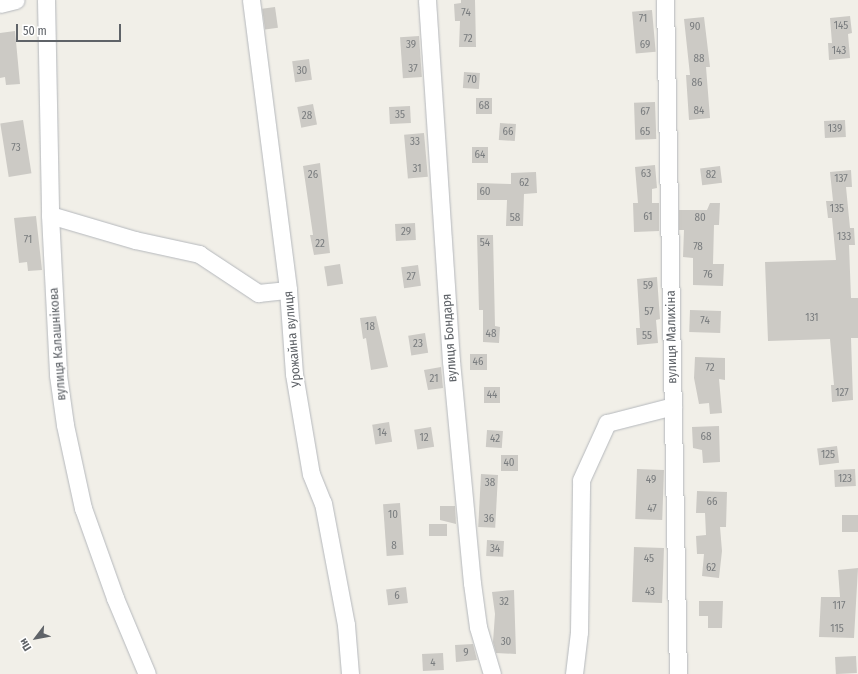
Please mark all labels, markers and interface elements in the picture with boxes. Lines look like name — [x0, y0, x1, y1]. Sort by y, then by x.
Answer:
house number: 74 — [461, 6, 471, 20]
house number: 71 — [639, 12, 647, 26]
scale bar — [18, 16, 123, 42]
house number: 145 — [834, 19, 848, 33]
house number: 90 — [689, 20, 701, 34]
text: 50 m — [23, 24, 47, 38]
house number: 72 — [463, 32, 473, 46]
house number: 39 — [406, 38, 416, 52]
house number: 69 — [640, 38, 650, 52]
house number: 143 — [832, 44, 846, 58]
house number: 88 — [694, 52, 704, 66]
house number: 37 — [408, 62, 418, 76]
house number: 30 — [297, 64, 307, 78]
house number: 70 — [467, 73, 477, 87]
house number: 86 — [692, 76, 702, 90]
house number: 68 — [479, 99, 489, 113]
house number: 84 — [694, 104, 704, 118]
house number: 67 — [640, 105, 650, 119]
house number: 35 — [395, 108, 405, 122]
house number: 28 — [302, 109, 312, 123]
house number: 139 — [828, 122, 842, 136]
house number: 66 — [503, 125, 513, 139]
house number: 65 — [640, 125, 650, 139]
house number: 33 — [410, 135, 420, 149]
house number: 73 — [11, 141, 21, 155]
house number: 64 — [475, 148, 485, 162]
house number: 31 — [413, 162, 421, 176]
house number: 63 — [641, 167, 651, 181]
house number: 26 — [308, 168, 318, 182]
house number: 82 — [706, 168, 716, 182]
house number: 137 — [834, 172, 848, 186]
house number: 62 — [519, 176, 529, 190]
house number: 60 — [479, 185, 491, 199]
house number: 135 — [830, 202, 844, 216]
house number: 61 — [643, 210, 653, 224]
house number: 58 — [510, 211, 520, 225]
house number: 80 — [694, 211, 706, 225]
house number: 29 — [401, 225, 411, 239]
house number: 133 — [837, 230, 851, 244]
house number: 71 — [24, 233, 32, 247]
house number: 54 — [480, 236, 490, 250]
house number: 22 — [315, 237, 325, 251]
house number: 78 — [693, 240, 703, 254]
house number: 76 — [703, 268, 713, 282]
house number: 27 — [406, 270, 416, 284]
house number: 59 — [643, 279, 653, 293]
street label: вулиця Калашнікова — [46, 287, 70, 401]
street label: Урожайна вулиця — [281, 290, 305, 388]
street label: вулиця Малихіна — [663, 290, 681, 384]
street label: вулиця Бондаря — [439, 293, 461, 383]
house number: 57 — [644, 305, 654, 319]
house number: 131 — [805, 311, 819, 325]
house number: 74 — [700, 314, 710, 328]
house number: 18 — [365, 320, 375, 334]
house number: 48 — [486, 327, 496, 341]
house number: 55 — [642, 329, 652, 343]
house number: 23 — [413, 337, 423, 351]
house number: 46 — [473, 355, 483, 369]
house number: 72 — [705, 361, 715, 375]
house number: 21 — [430, 372, 438, 386]
house number: 127 — [835, 386, 849, 400]
house number: 44 — [487, 388, 497, 402]
house number: 14 — [377, 426, 387, 440]
house number: 68 — [701, 430, 711, 444]
house number: 12 — [419, 431, 429, 445]
house number: 42 — [490, 432, 500, 446]
house number: 125 — [821, 448, 835, 462]
house number: 40 — [503, 456, 515, 470]
house number: 123 — [838, 472, 852, 486]
house number: 49 — [646, 473, 656, 487]
house number: 38 — [485, 476, 495, 490]
house number: 66 — [707, 495, 717, 509]
house number: 47 — [647, 502, 657, 516]
house number: 10 — [388, 508, 398, 522]
house number: 36 — [484, 512, 494, 526]
house number: 8 — [391, 539, 397, 553]
house number: 34 — [490, 542, 500, 556]
house number: 45 — [644, 552, 654, 566]
house number: 62 — [706, 561, 716, 575]
house number: 43 — [645, 585, 655, 599]
house number: 6 — [394, 589, 400, 603]
house number: 32 — [499, 595, 509, 609]
house number: 117 — [833, 599, 845, 613]
north arrow — [16, 618, 56, 658]
house number: 115 — [830, 622, 844, 636]
house number: 30 — [501, 635, 511, 649]
text: Пн — [17, 636, 34, 653]
house number: 9 — [463, 646, 469, 660]
house number: 4 — [430, 656, 436, 670]

